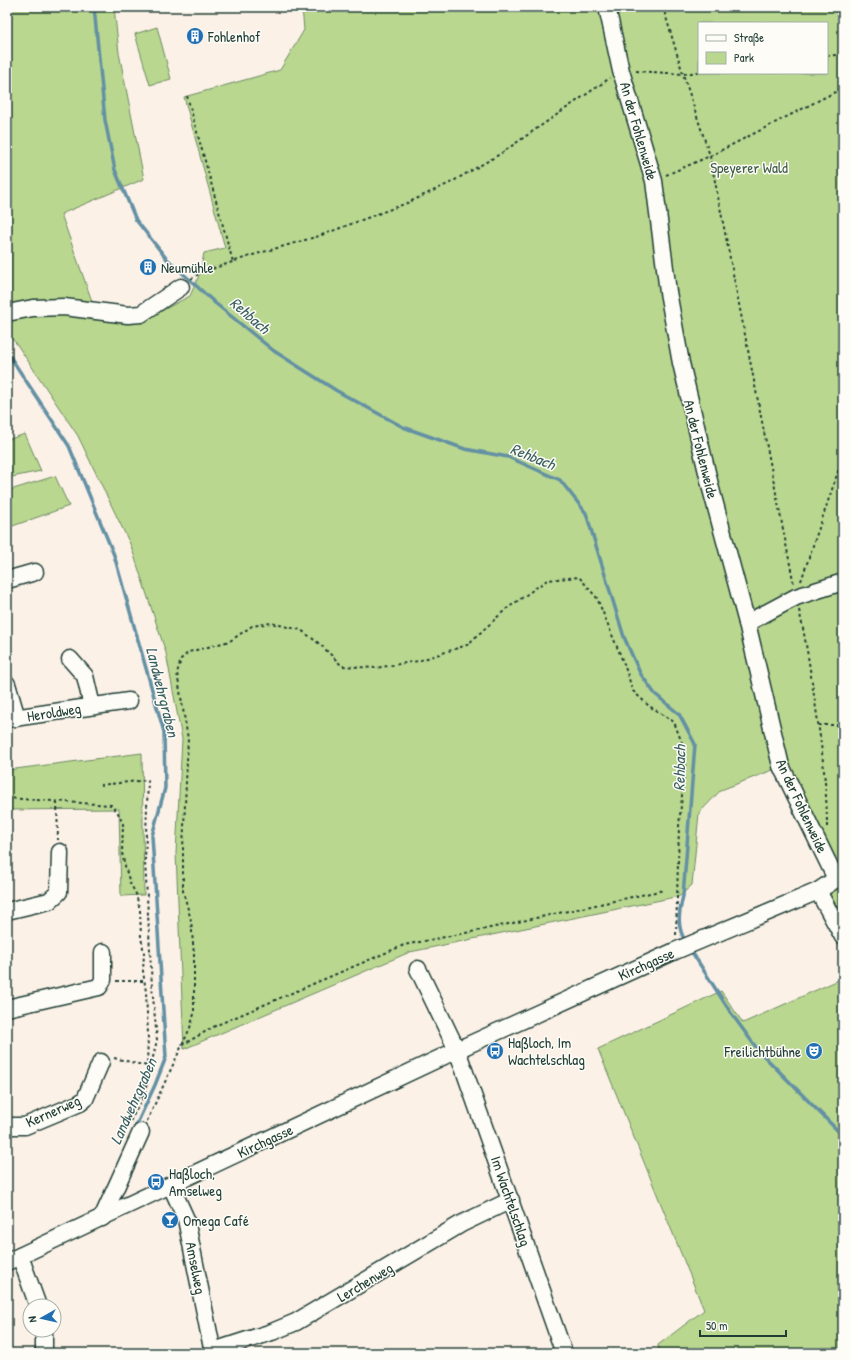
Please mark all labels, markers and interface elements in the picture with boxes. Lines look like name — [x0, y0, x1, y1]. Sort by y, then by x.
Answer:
legend — [698, 22, 828, 74]
building icon: Fohlenhof — [185, 26, 205, 46]
place label: Fohlenhof — [207, 26, 261, 47]
text: Straße — [734, 29, 764, 46]
text: Park — [734, 49, 754, 66]
street label: An der Fohlenweide — [615, 79, 663, 183]
park label: Speyerer Wald — [710, 157, 788, 178]
building icon: Neumühle — [138, 257, 158, 277]
place label: Neumühle — [161, 257, 213, 278]
water label: Rehbach — [225, 292, 276, 339]
street label: An der Fohlenweide — [679, 397, 723, 501]
water label: Rehbach — [507, 437, 560, 475]
water label: Landwehrgraben — [141, 645, 185, 741]
street label: Heroldweg — [26, 697, 83, 727]
water label: Rehbach — [668, 743, 690, 791]
street label: An der Fohlenweide — [771, 756, 833, 856]
street label: Kirchgasse — [615, 942, 677, 986]
place label: Haßloch, Im Wachtelschlag — [508, 1032, 585, 1070]
bus stop icon: Haßloch, Im Wachtelschlag — [485, 1041, 505, 1061]
place label: Freilichtbühne — [723, 1041, 801, 1062]
theatre icon: Freilichtbühne — [804, 1041, 824, 1061]
water label: Landwehrgraben — [104, 1053, 162, 1148]
street label: Kernerweg — [22, 1090, 84, 1132]
street label: Kirchgasse — [234, 1119, 296, 1163]
street label: Im Wachtelschlag — [486, 1153, 536, 1249]
place label: Haßloch, Amselweg — [169, 1163, 222, 1201]
bus stop icon: Haßloch, Amselweg — [146, 1172, 166, 1192]
bar icon: Omega Café — [160, 1210, 180, 1230]
place label: Omega Café — [183, 1210, 249, 1231]
street label: Amselweg — [181, 1240, 211, 1296]
street label: Lerchenweg — [333, 1257, 397, 1307]
north arrow — [22, 1298, 62, 1338]
scale bar — [700, 1312, 786, 1338]
text: N — [25, 1315, 39, 1323]
text: 50 m — [706, 1317, 727, 1334]

